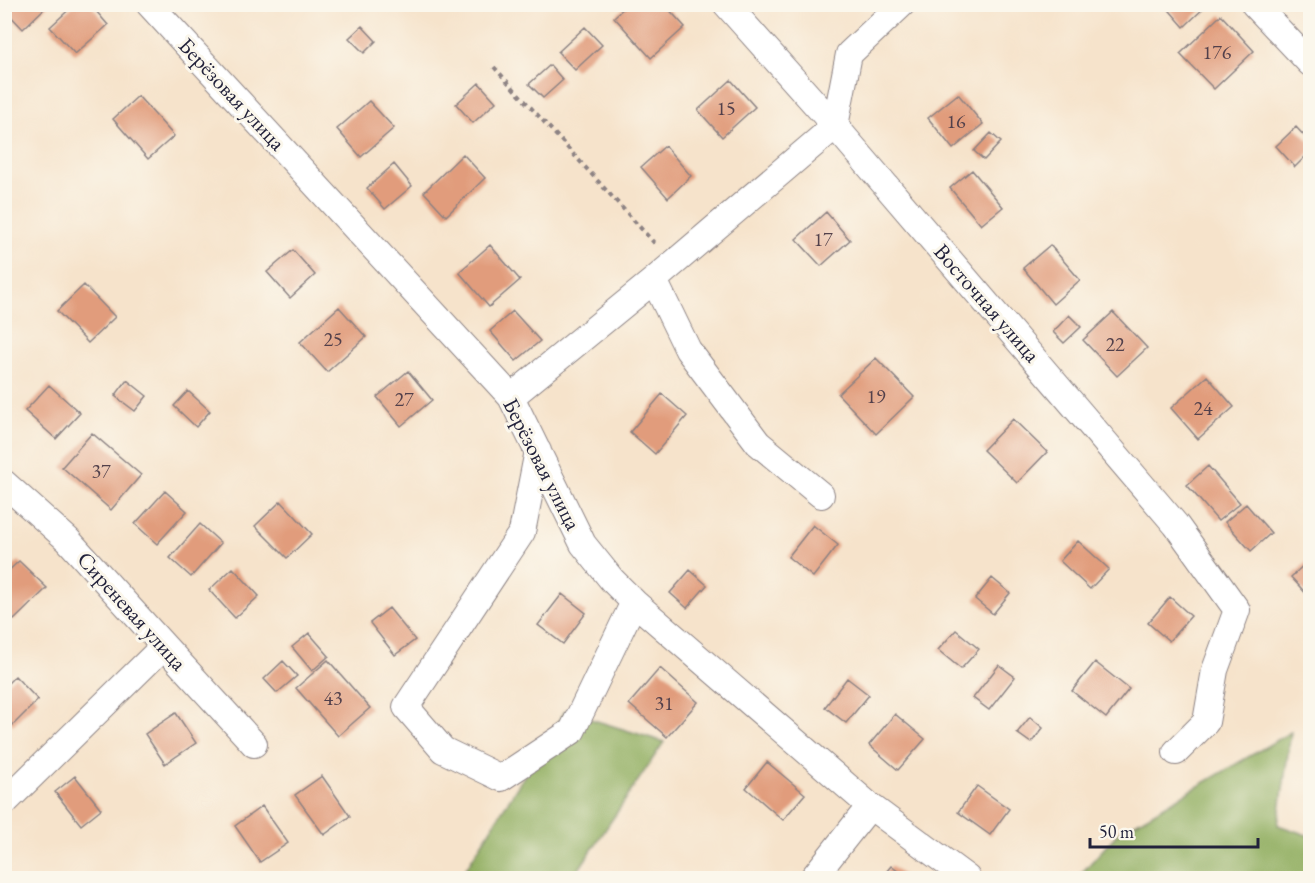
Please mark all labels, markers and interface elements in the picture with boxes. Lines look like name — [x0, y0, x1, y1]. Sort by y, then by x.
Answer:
street label: Берёзовая улица — [172, 31, 292, 157]
house number: 176 — [1203, 39, 1232, 65]
house number: 15 — [716, 95, 736, 121]
house number: 16 — [946, 108, 966, 134]
house number: 17 — [813, 226, 833, 252]
street label: Восточная улица — [927, 237, 1047, 369]
house number: 25 — [323, 326, 343, 352]
house number: 22 — [1105, 331, 1125, 357]
house number: 19 — [866, 383, 886, 409]
house number: 27 — [394, 386, 414, 412]
street label: Берёзовая улица — [496, 393, 588, 535]
house number: 24 — [1193, 395, 1213, 421]
house number: 37 — [91, 458, 111, 484]
street label: Сиреневая улица — [71, 545, 193, 677]
house number: 43 — [323, 685, 343, 711]
house number: 31 — [654, 690, 674, 716]
scale bar — [1090, 811, 1258, 849]
text: 50 m — [1099, 820, 1134, 843]

